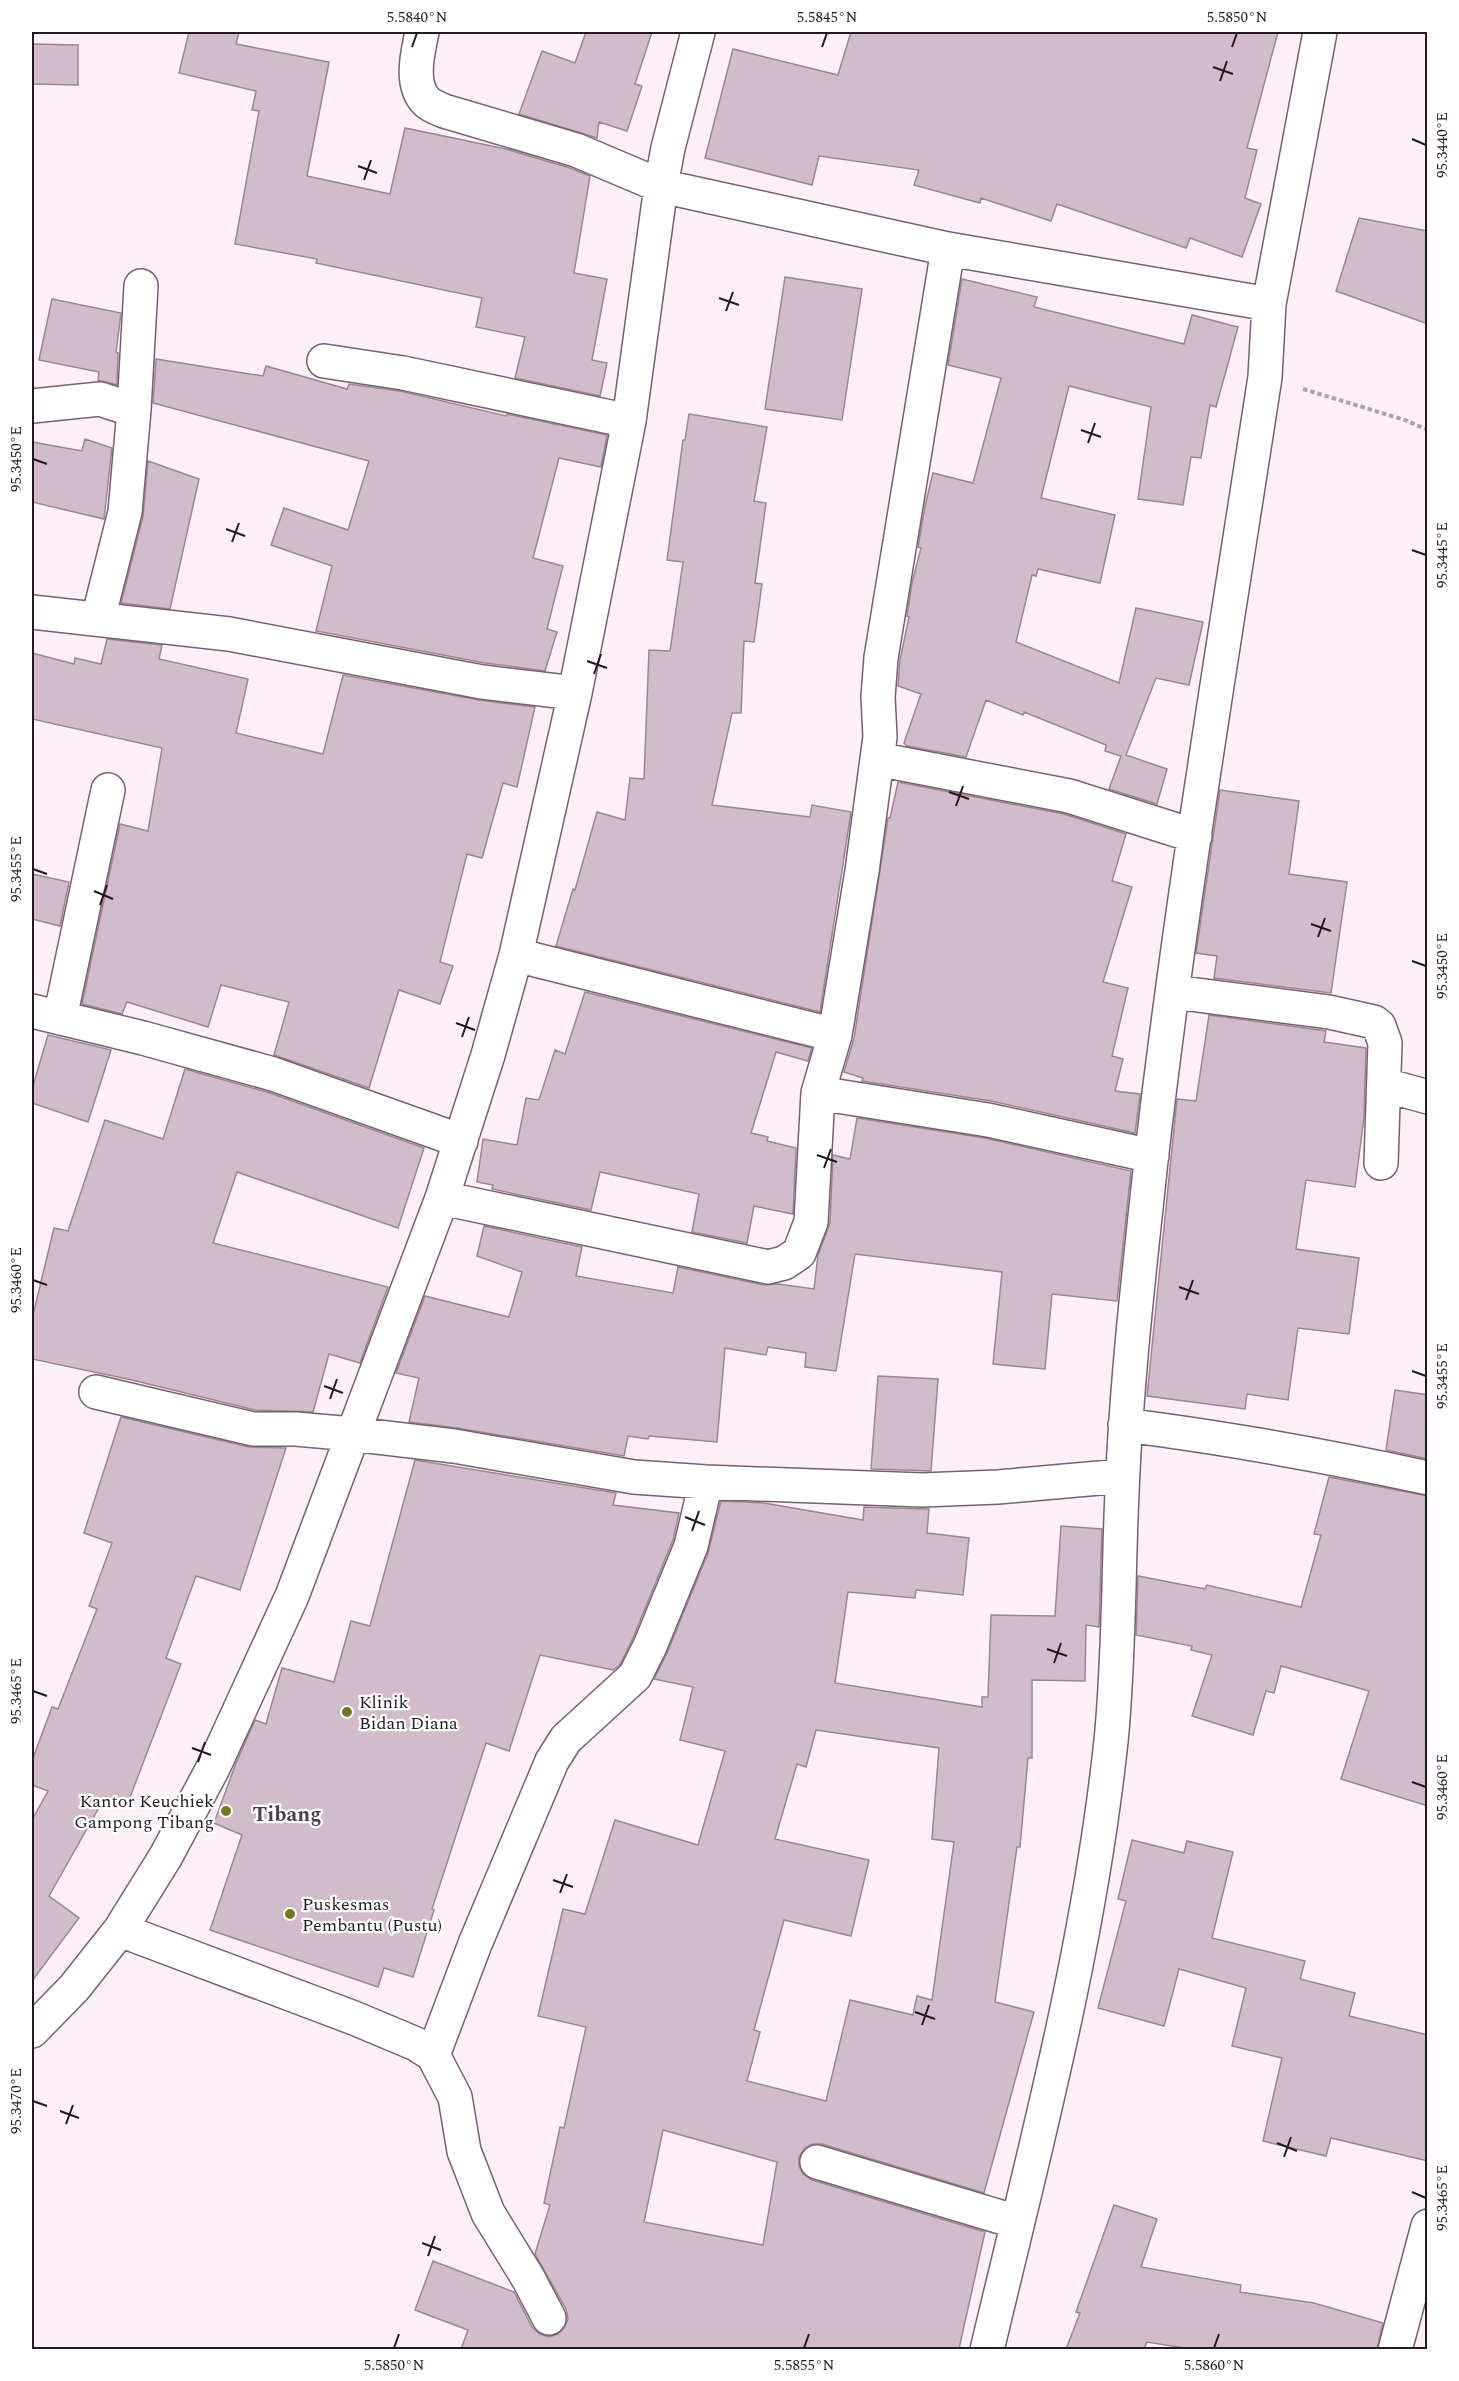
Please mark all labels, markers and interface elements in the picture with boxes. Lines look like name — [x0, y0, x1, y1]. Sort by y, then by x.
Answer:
text: 5.5840°N — [387, 6, 447, 29]
text: 5.5845°N — [797, 6, 857, 29]
text: 5.5850°N — [1207, 6, 1267, 29]
text: 95.3440°E — [1431, 112, 1454, 178]
text: 95.3450°E — [5, 426, 28, 492]
text: 95.3445°E — [1431, 522, 1454, 588]
text: 95.3455°E — [5, 836, 28, 902]
text: 95.3450°E — [1431, 933, 1454, 999]
text: 95.3460°E — [5, 1247, 28, 1313]
text: 95.3455°E — [1431, 1343, 1454, 1409]
text: 95.3465°E — [5, 1658, 28, 1724]
place label: Klinik Bidan Diana — [359, 1689, 458, 1737]
marker: Klinik Bidan Diana — [340, 1705, 354, 1719]
text: 95.3460°E — [1431, 1754, 1454, 1820]
place label: Kantor Keuchiek Gampong Tibang — [74, 1788, 214, 1836]
district label: Tibang — [252, 1799, 322, 1831]
marker: Kantor Keuchiek Gampong Tibang — [219, 1804, 233, 1818]
place label: Puskesmas Pembantu (Pustu) — [302, 1891, 442, 1939]
marker: Puskesmas Pembantu (Pustu) — [283, 1907, 297, 1921]
text: 95.3470°E — [5, 2068, 28, 2134]
text: 95.3465°E — [1431, 2165, 1454, 2231]
text: 5.5850°N — [364, 2354, 424, 2377]
text: 5.5855°N — [774, 2354, 834, 2377]
text: 5.5860°N — [1184, 2354, 1244, 2377]

